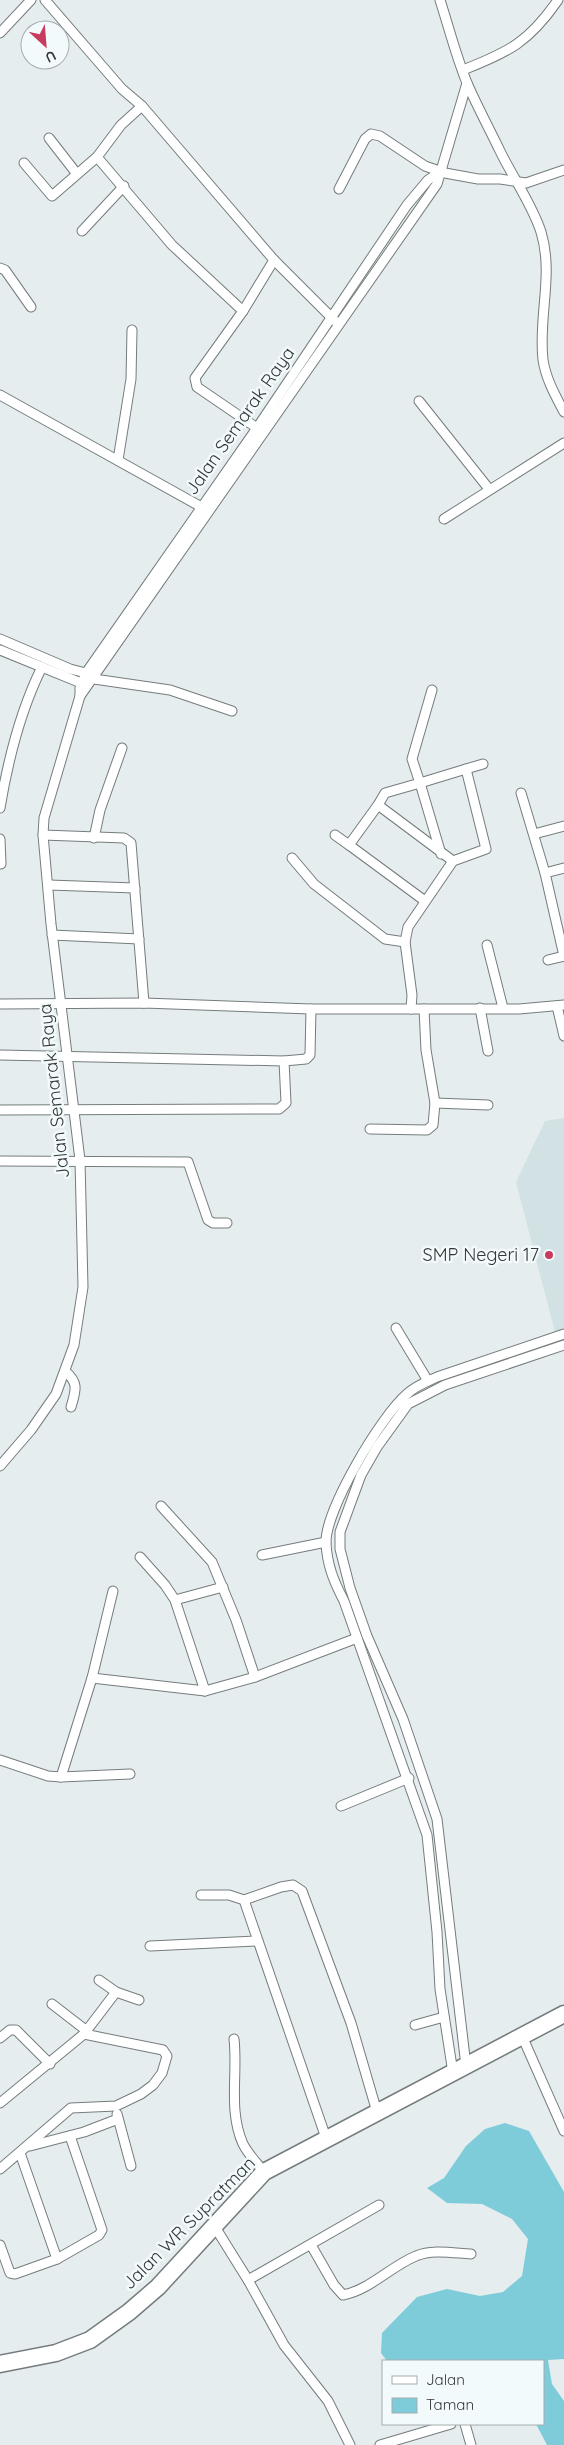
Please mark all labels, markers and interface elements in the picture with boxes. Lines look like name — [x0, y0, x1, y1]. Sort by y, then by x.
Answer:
north arrow — [20, 20, 70, 70]
text: U — [42, 46, 59, 67]
street label: Jalan Semarak Raya — [180, 342, 299, 499]
street label: Jalan Semarak Raya — [33, 1003, 74, 1180]
place label: SMP Negeri 17 — [423, 1243, 539, 1266]
marker: SMP Negeri 17 — [543, 1249, 555, 1261]
street label: Jalan WR Supratman — [117, 2151, 260, 2294]
legend — [382, 2360, 544, 2425]
text: Jalan — [426, 2370, 465, 2389]
text: Taman — [426, 2395, 474, 2414]

